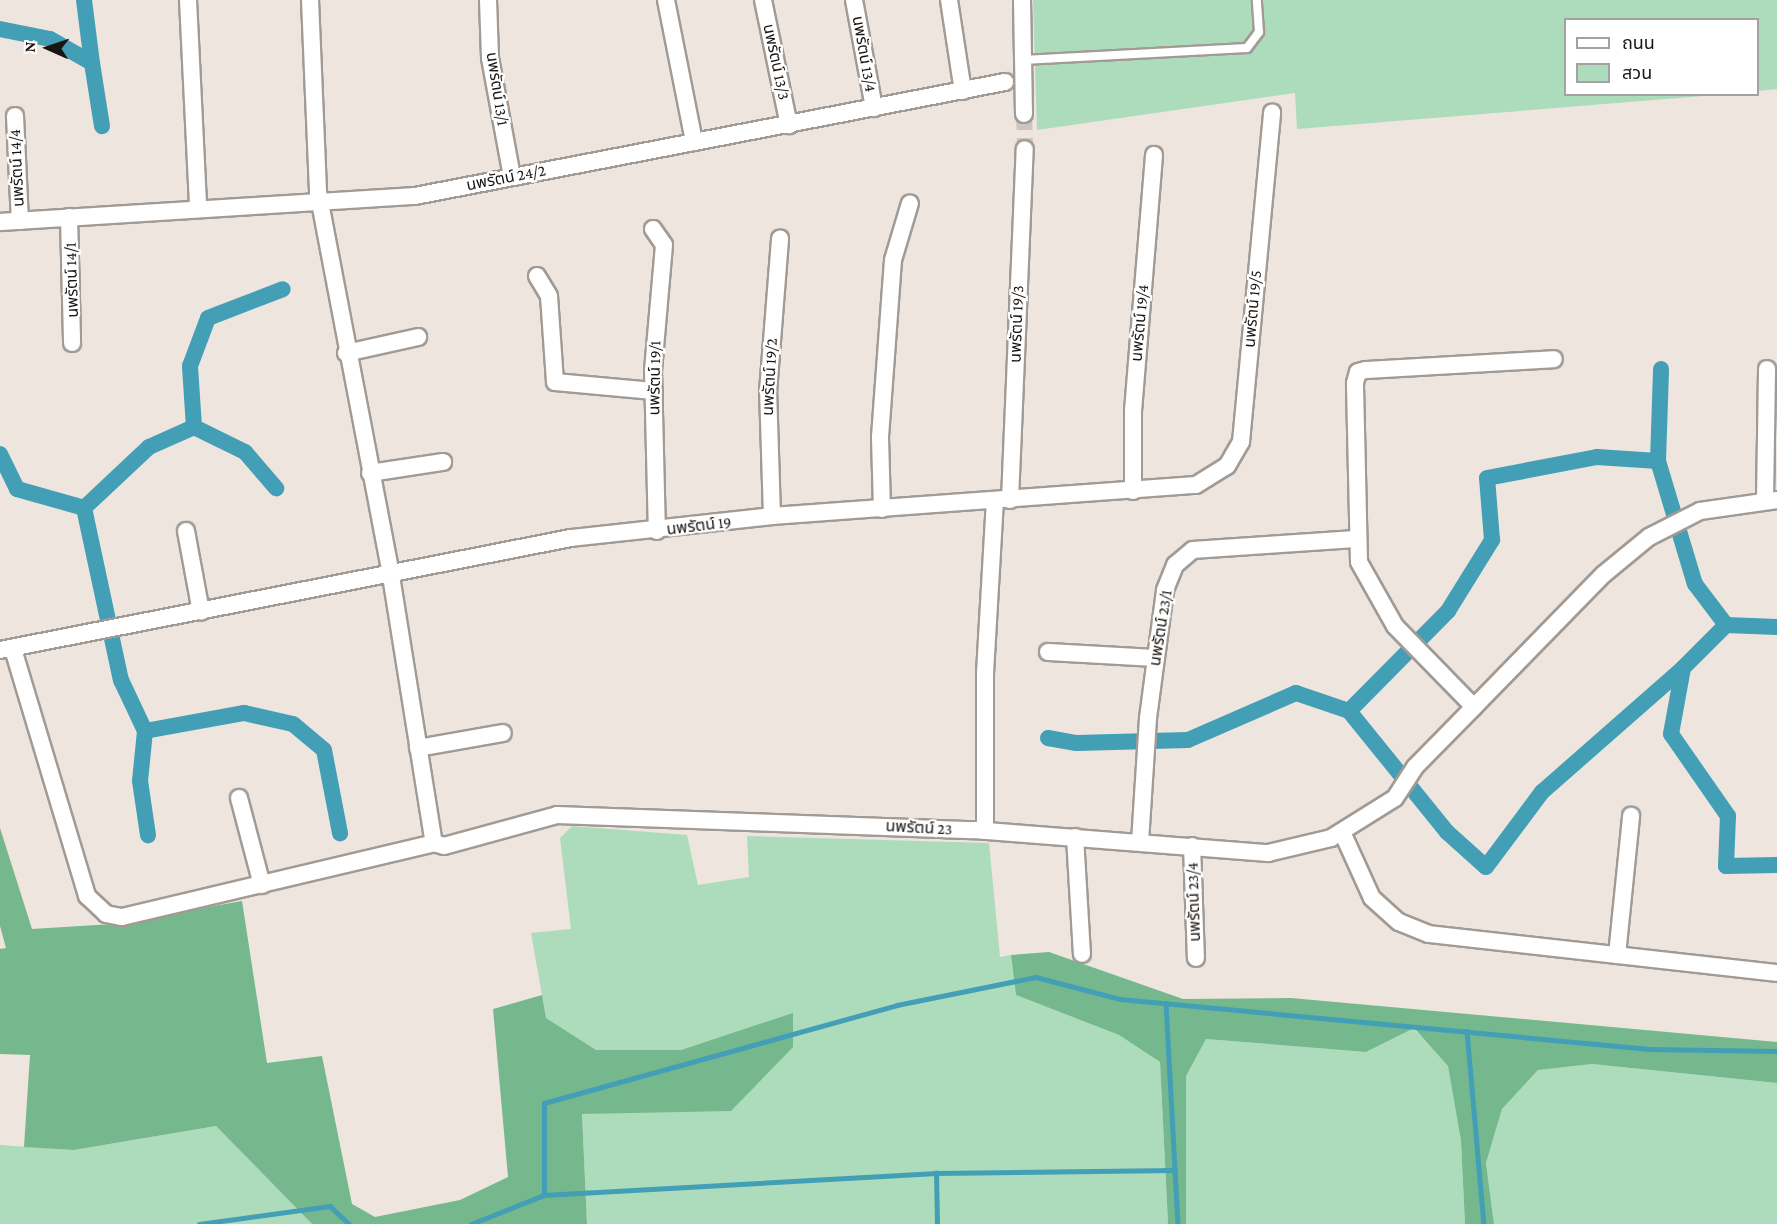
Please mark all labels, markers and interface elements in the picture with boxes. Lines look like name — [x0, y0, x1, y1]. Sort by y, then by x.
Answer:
street label: นพรัตน์ 13/4 — [848, 14, 880, 94]
north arrow — [18, 18, 78, 78]
legend — [1564, 18, 1759, 96]
street label: นพรัตน์ 13/3 — [759, 22, 793, 102]
text: ถนน — [1622, 33, 1655, 53]
text: N — [21, 41, 38, 53]
street label: นพรัตน์ 13/1 — [482, 51, 512, 127]
text: สวน — [1622, 63, 1652, 83]
street label: นพรัตน์ 14/4 — [5, 129, 29, 207]
street label: นพรัตน์ 24/2 — [465, 161, 547, 195]
street label: นพรัตน์ 14/1 — [61, 242, 83, 318]
street label: นพรัตน์ 19/5 — [1240, 270, 1266, 348]
street label: นพรัตน์ 19/4 — [1127, 284, 1153, 362]
street label: นพรัตน์ 19/3 — [1006, 285, 1028, 363]
street label: นพรัตน์ 19/2 — [758, 338, 782, 416]
street label: นพรัตน์ 19/1 — [645, 340, 665, 416]
street label: นพรัตน์ 19 — [665, 513, 733, 539]
street label: นพรัตน์ 23/1 — [1146, 589, 1176, 667]
street label: นพรัตน์ 23 — [885, 817, 953, 839]
street label: นพรัตน์ 23/4 — [1183, 862, 1205, 942]

